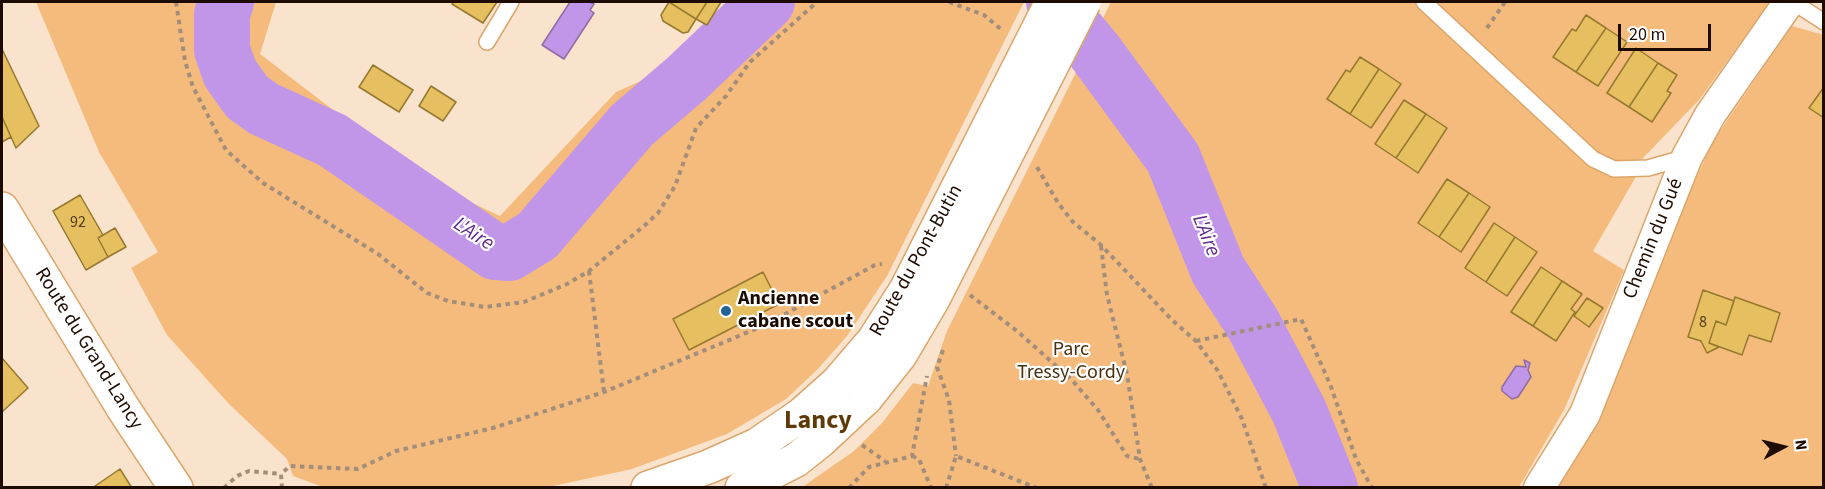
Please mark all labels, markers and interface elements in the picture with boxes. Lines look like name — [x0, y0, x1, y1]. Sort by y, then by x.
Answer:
scale bar — [1621, 12, 1714, 50]
text: 20 m — [1629, 22, 1665, 47]
street label: Chemin du Gué — [1619, 175, 1689, 303]
street label: Route du Pont-Butin — [865, 181, 969, 341]
water label: L'Aire — [1185, 211, 1225, 261]
house number: 92 — [70, 213, 86, 233]
water label: L'Aire — [448, 213, 498, 257]
street label: Route du Grand-Lancy — [29, 264, 147, 434]
place label: Ancienne cabane scout — [738, 288, 853, 335]
marker: Ancienne cabane scout — [719, 304, 733, 318]
house number: 8 — [1699, 313, 1707, 333]
park label: Parc Tressy-Cordy — [1017, 339, 1125, 386]
district label: Lancy — [784, 406, 852, 438]
north arrow — [1753, 417, 1813, 477]
text: N — [1789, 438, 1812, 451]

